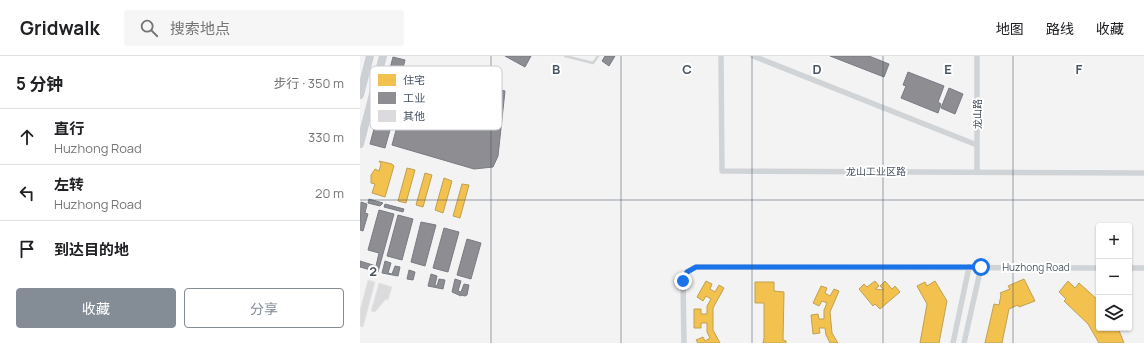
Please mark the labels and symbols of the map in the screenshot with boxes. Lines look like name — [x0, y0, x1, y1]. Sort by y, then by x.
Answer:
text: B — [552, 60, 560, 78]
text: C — [682, 60, 692, 78]
text: D — [812, 60, 822, 78]
text: E — [944, 60, 952, 78]
text: F — [1076, 60, 1083, 78]
legend — [370, 66, 502, 130]
text: 住宅 — [403, 72, 425, 87]
text: 工业 — [403, 90, 425, 105]
street label: 龙山路 — [970, 99, 984, 129]
text: 其他 — [403, 108, 425, 123]
street label: 龙山工业区路 — [846, 164, 906, 178]
route start — [972, 258, 990, 276]
street label: Huzhong Road — [1002, 260, 1070, 274]
text: 2 — [369, 262, 377, 280]
route end — [674, 272, 692, 290]

